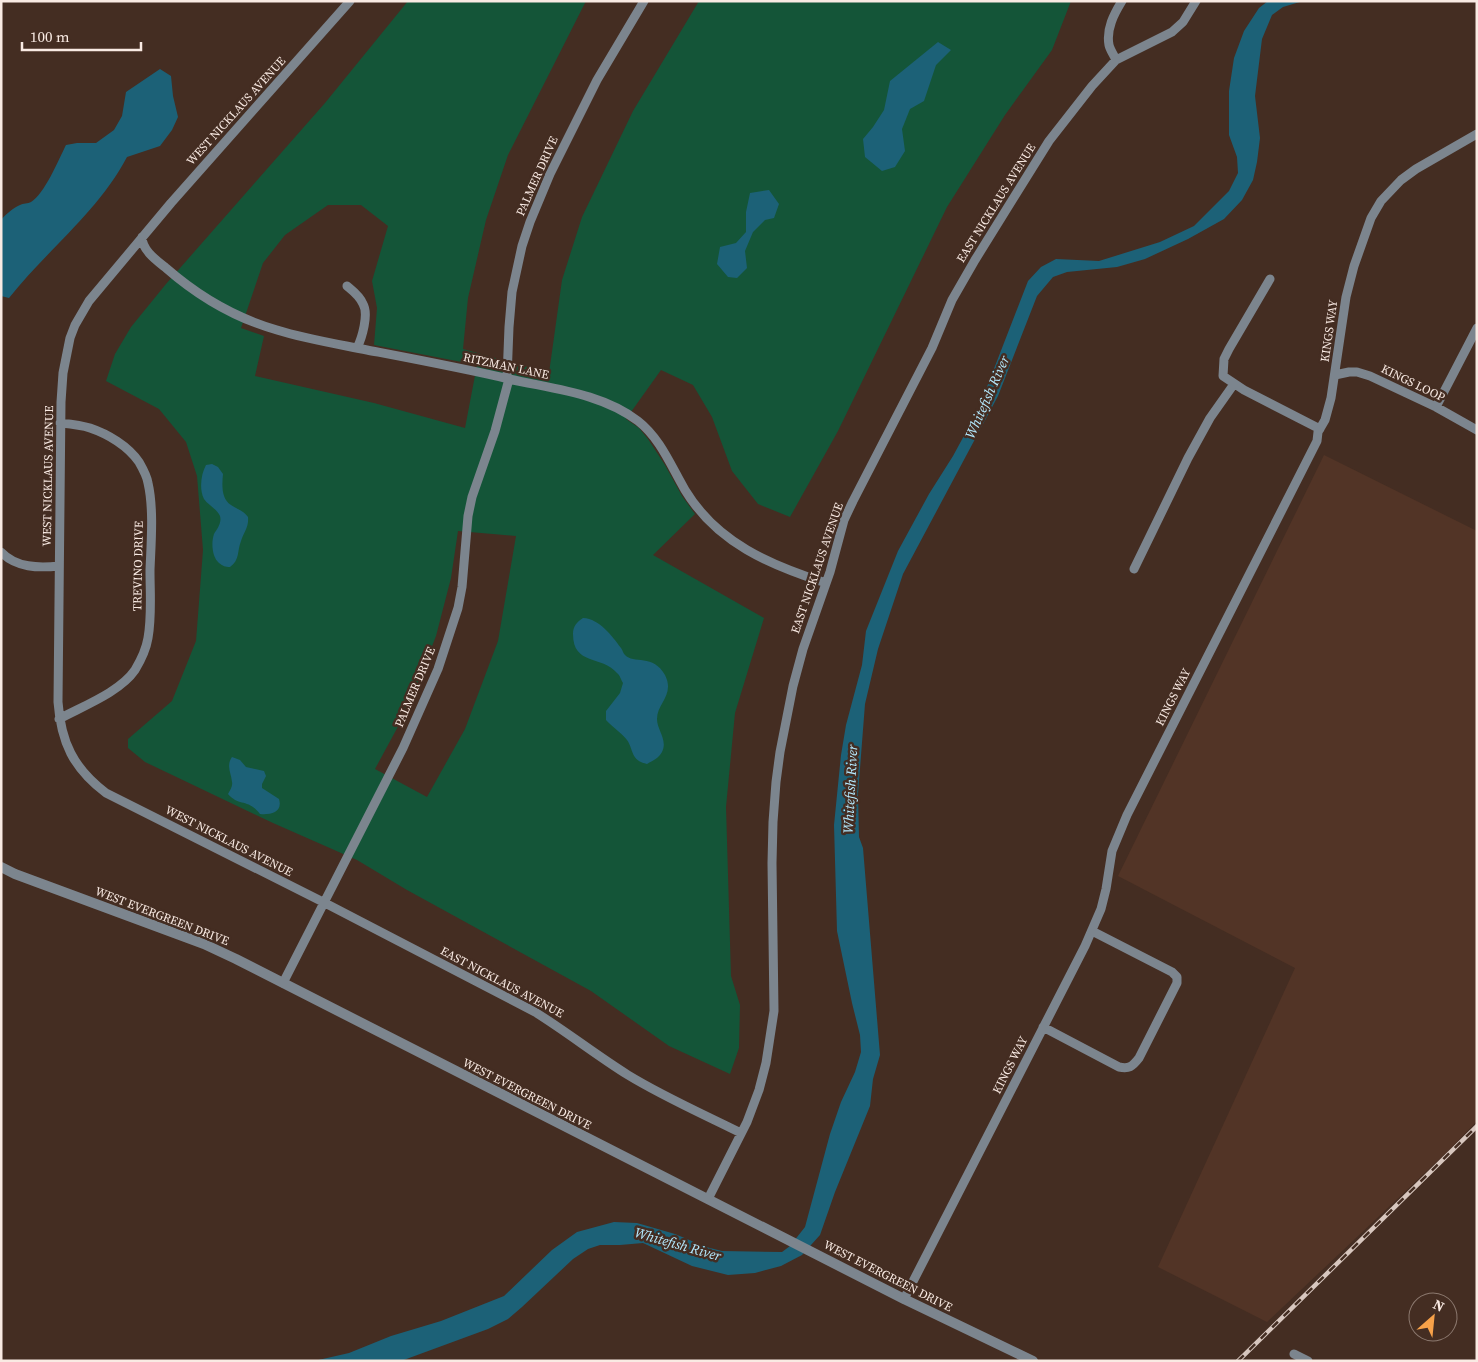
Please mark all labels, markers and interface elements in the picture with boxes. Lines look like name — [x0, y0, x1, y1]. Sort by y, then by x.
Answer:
scale bar — [22, 20, 141, 52]
text: 100 m — [30, 26, 70, 47]
street label: WEST NICKLAUS AVENUE — [183, 53, 289, 169]
street label: PALMER DRIVE — [512, 134, 562, 218]
street label: EAST NICKLAUS AVENUE — [953, 140, 1039, 266]
street label: KINGS WAY — [1317, 299, 1341, 363]
street label: RITZMAN LANE — [462, 349, 550, 383]
water label: Whitefish River — [960, 352, 1014, 442]
street label: KINGS LOOP — [1379, 361, 1447, 405]
street label: WEST NICKLAUS AVENUE — [39, 405, 57, 547]
street label: EAST NICKLAUS AVENUE — [787, 500, 847, 636]
street label: TREVINO DRIVE — [129, 521, 147, 611]
street label: PALMER DRIVE — [391, 644, 439, 730]
street label: KINGS WAY — [1152, 665, 1194, 728]
water label: Whitefish River — [838, 744, 862, 834]
street label: WEST NICKLAUS AVENUE — [163, 802, 295, 880]
street label: WEST EVERGREEN DRIVE — [93, 883, 231, 949]
street label: EAST NICKLAUS AVENUE — [438, 943, 566, 1021]
street label: KINGS WAY — [989, 1033, 1031, 1096]
street label: WEST EVERGREEN DRIVE — [460, 1055, 594, 1133]
water label: Whitefish River — [632, 1222, 724, 1266]
street label: WEST EVERGREEN DRIVE — [821, 1237, 955, 1315]
north arrow — [1408, 1292, 1458, 1342]
text: N — [1430, 1294, 1448, 1317]

